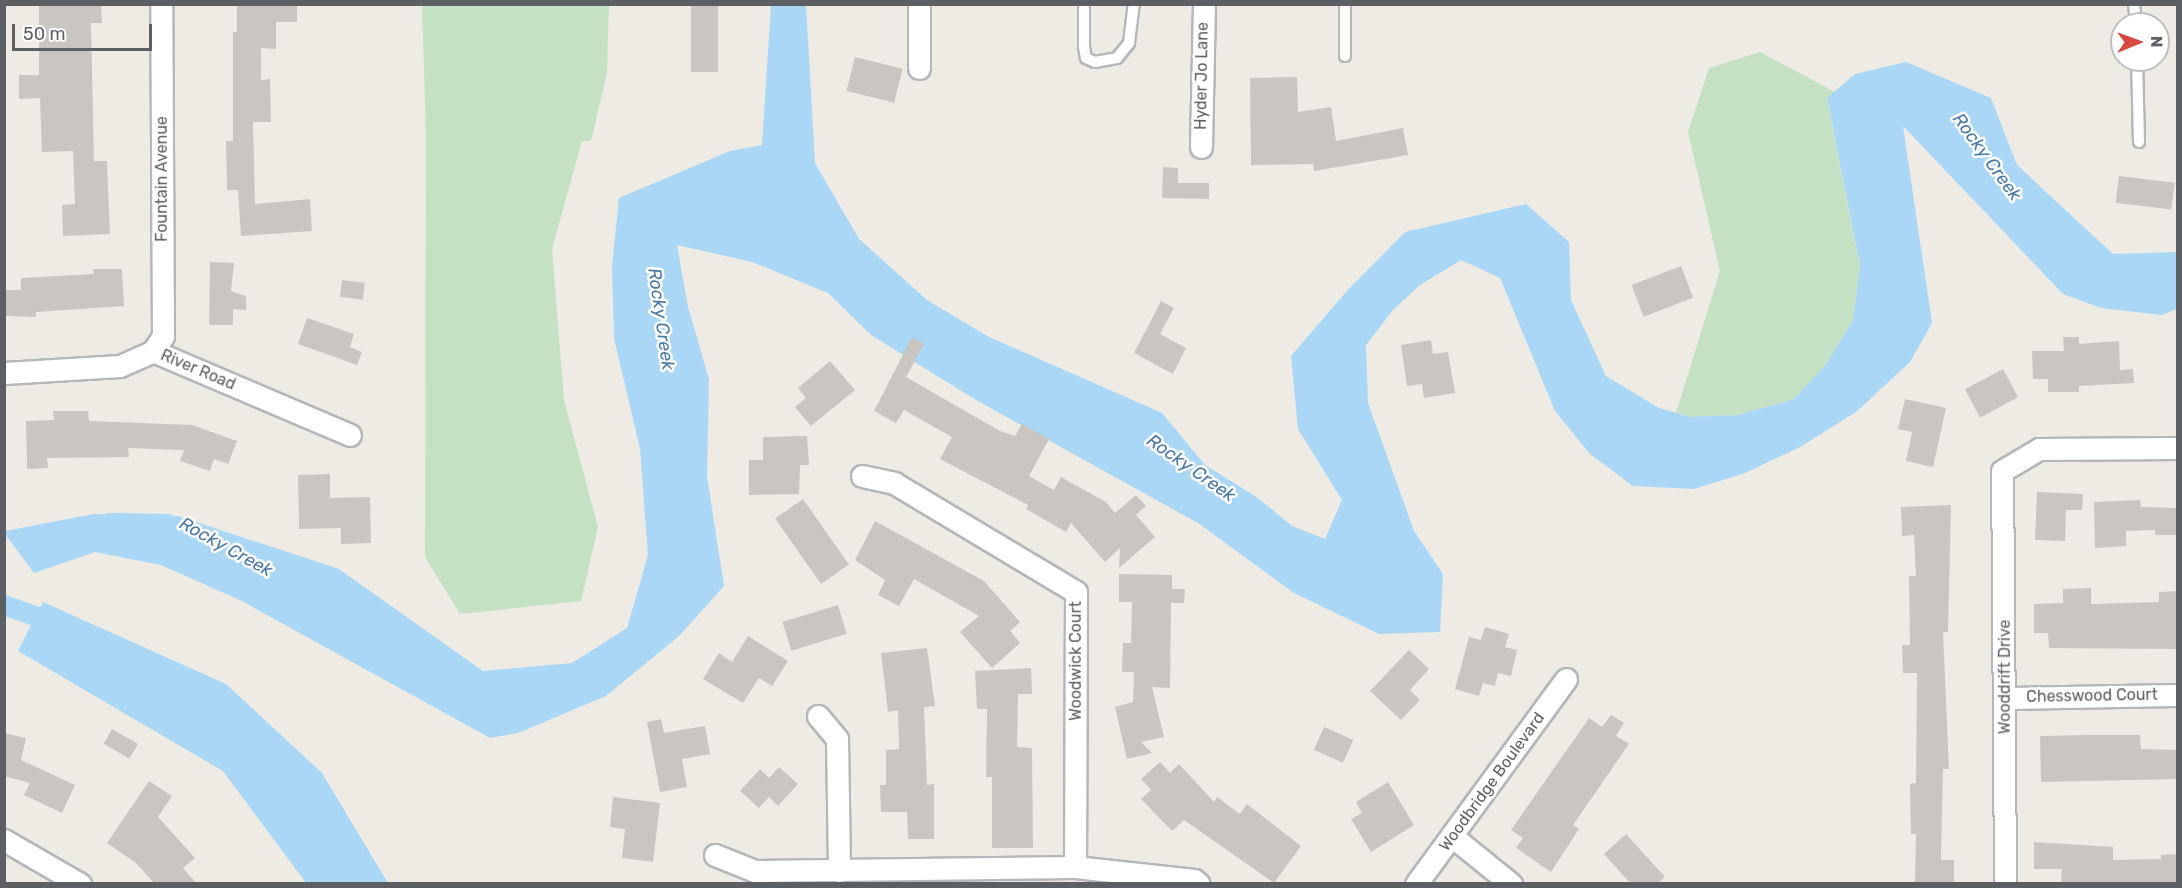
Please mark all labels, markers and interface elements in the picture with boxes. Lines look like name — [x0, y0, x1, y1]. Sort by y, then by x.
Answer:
scale bar — [15, 12, 154, 50]
north arrow — [2110, 12, 2170, 72]
street label: Hyder Jo Lane — [1191, 22, 1213, 130]
text: 50 m — [23, 23, 66, 45]
text: N — [2147, 36, 2166, 48]
water label: Rocky Creek — [1948, 109, 2026, 205]
street label: Fountain Avenue — [152, 116, 172, 242]
water label: Rocky Creek — [643, 266, 679, 372]
street label: River Road — [158, 346, 238, 394]
water label: Rocky Creek — [1142, 429, 1240, 507]
water label: Rocky Creek — [175, 512, 277, 582]
street label: Woodwick Court — [1066, 601, 1086, 721]
street label: Wooddrift Drive — [1995, 620, 2015, 734]
street label: Chesswood Court — [2026, 685, 2158, 707]
street label: Woodbridge Boulevard — [1435, 709, 1549, 855]

